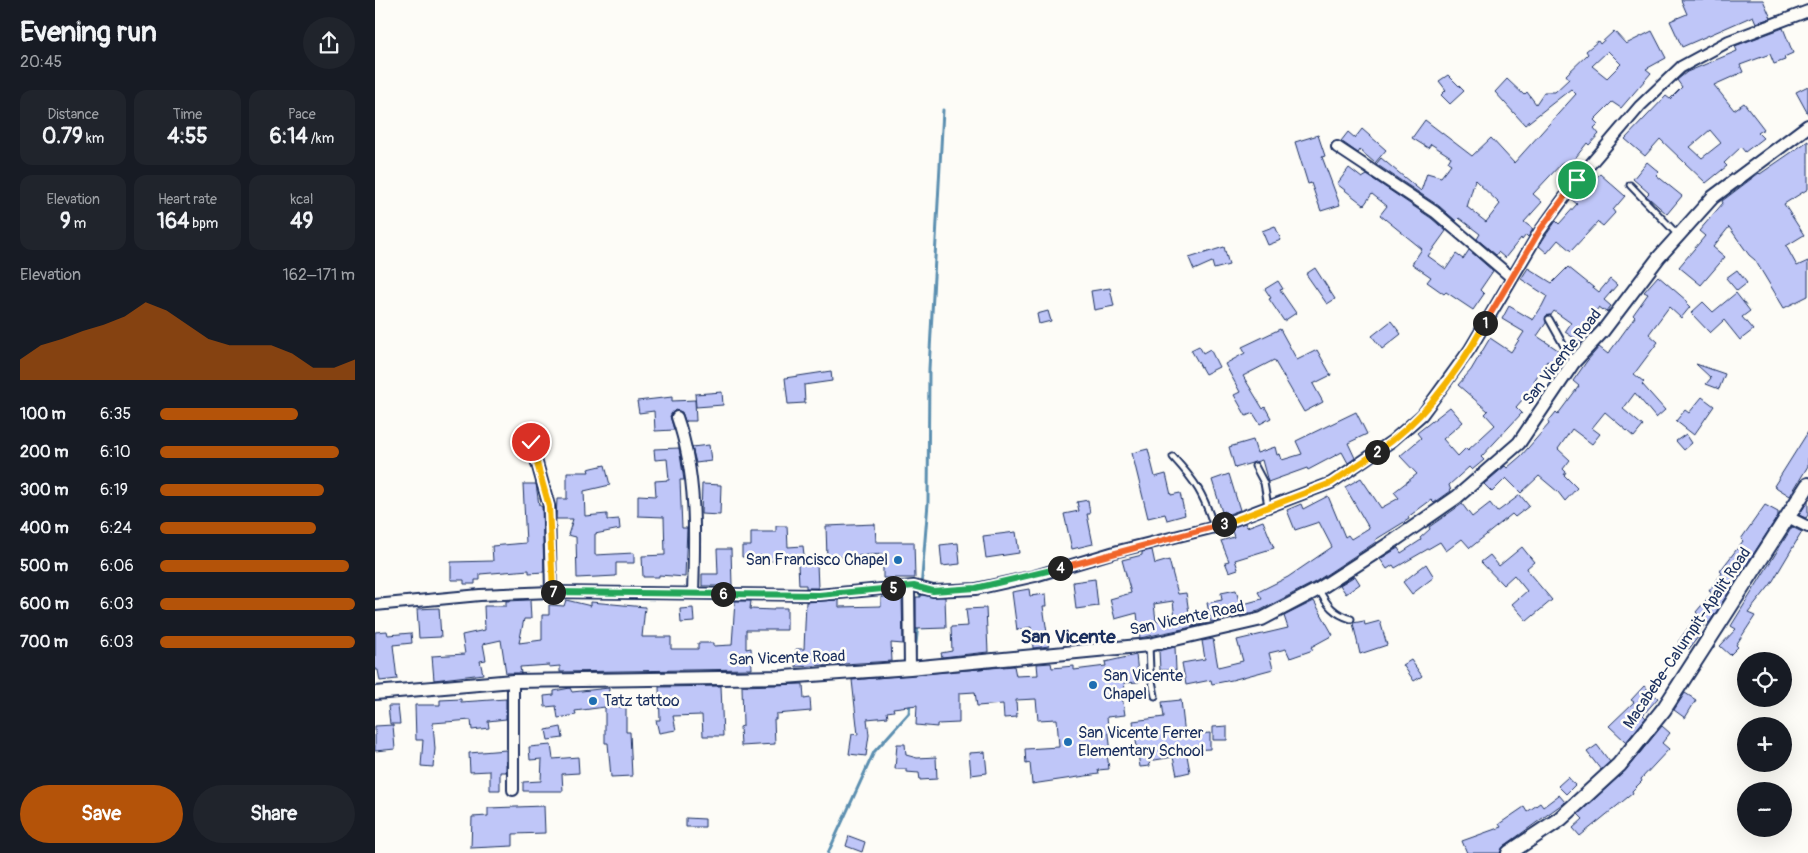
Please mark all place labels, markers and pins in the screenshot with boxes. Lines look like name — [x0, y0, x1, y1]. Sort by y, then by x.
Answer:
pin — [1556, 159, 1598, 201]
pin: 1 — [1473, 310, 1497, 336]
pin — [510, 421, 552, 463]
pin: 2 — [1365, 440, 1389, 464]
pin: 3 — [1211, 512, 1237, 536]
place label: San Francisco Chapel — [745, 550, 888, 570]
marker: San Francisco Chapel — [892, 554, 904, 566]
pin: 4 — [1047, 556, 1073, 580]
pin: 5 — [881, 576, 905, 600]
pin: 7 — [541, 580, 565, 604]
pin: 6 — [711, 582, 735, 606]
place label: San Vicente Chapel — [1103, 666, 1183, 704]
marker: San Vicente Chapel — [1087, 679, 1099, 691]
place label: Tatz tattoo — [603, 691, 680, 711]
marker: Tatz tattoo — [587, 695, 599, 707]
place label: San Vicente Ferrer Elementary School — [1078, 723, 1204, 761]
marker: San Vicente Ferrer Elementary School — [1062, 736, 1074, 748]

